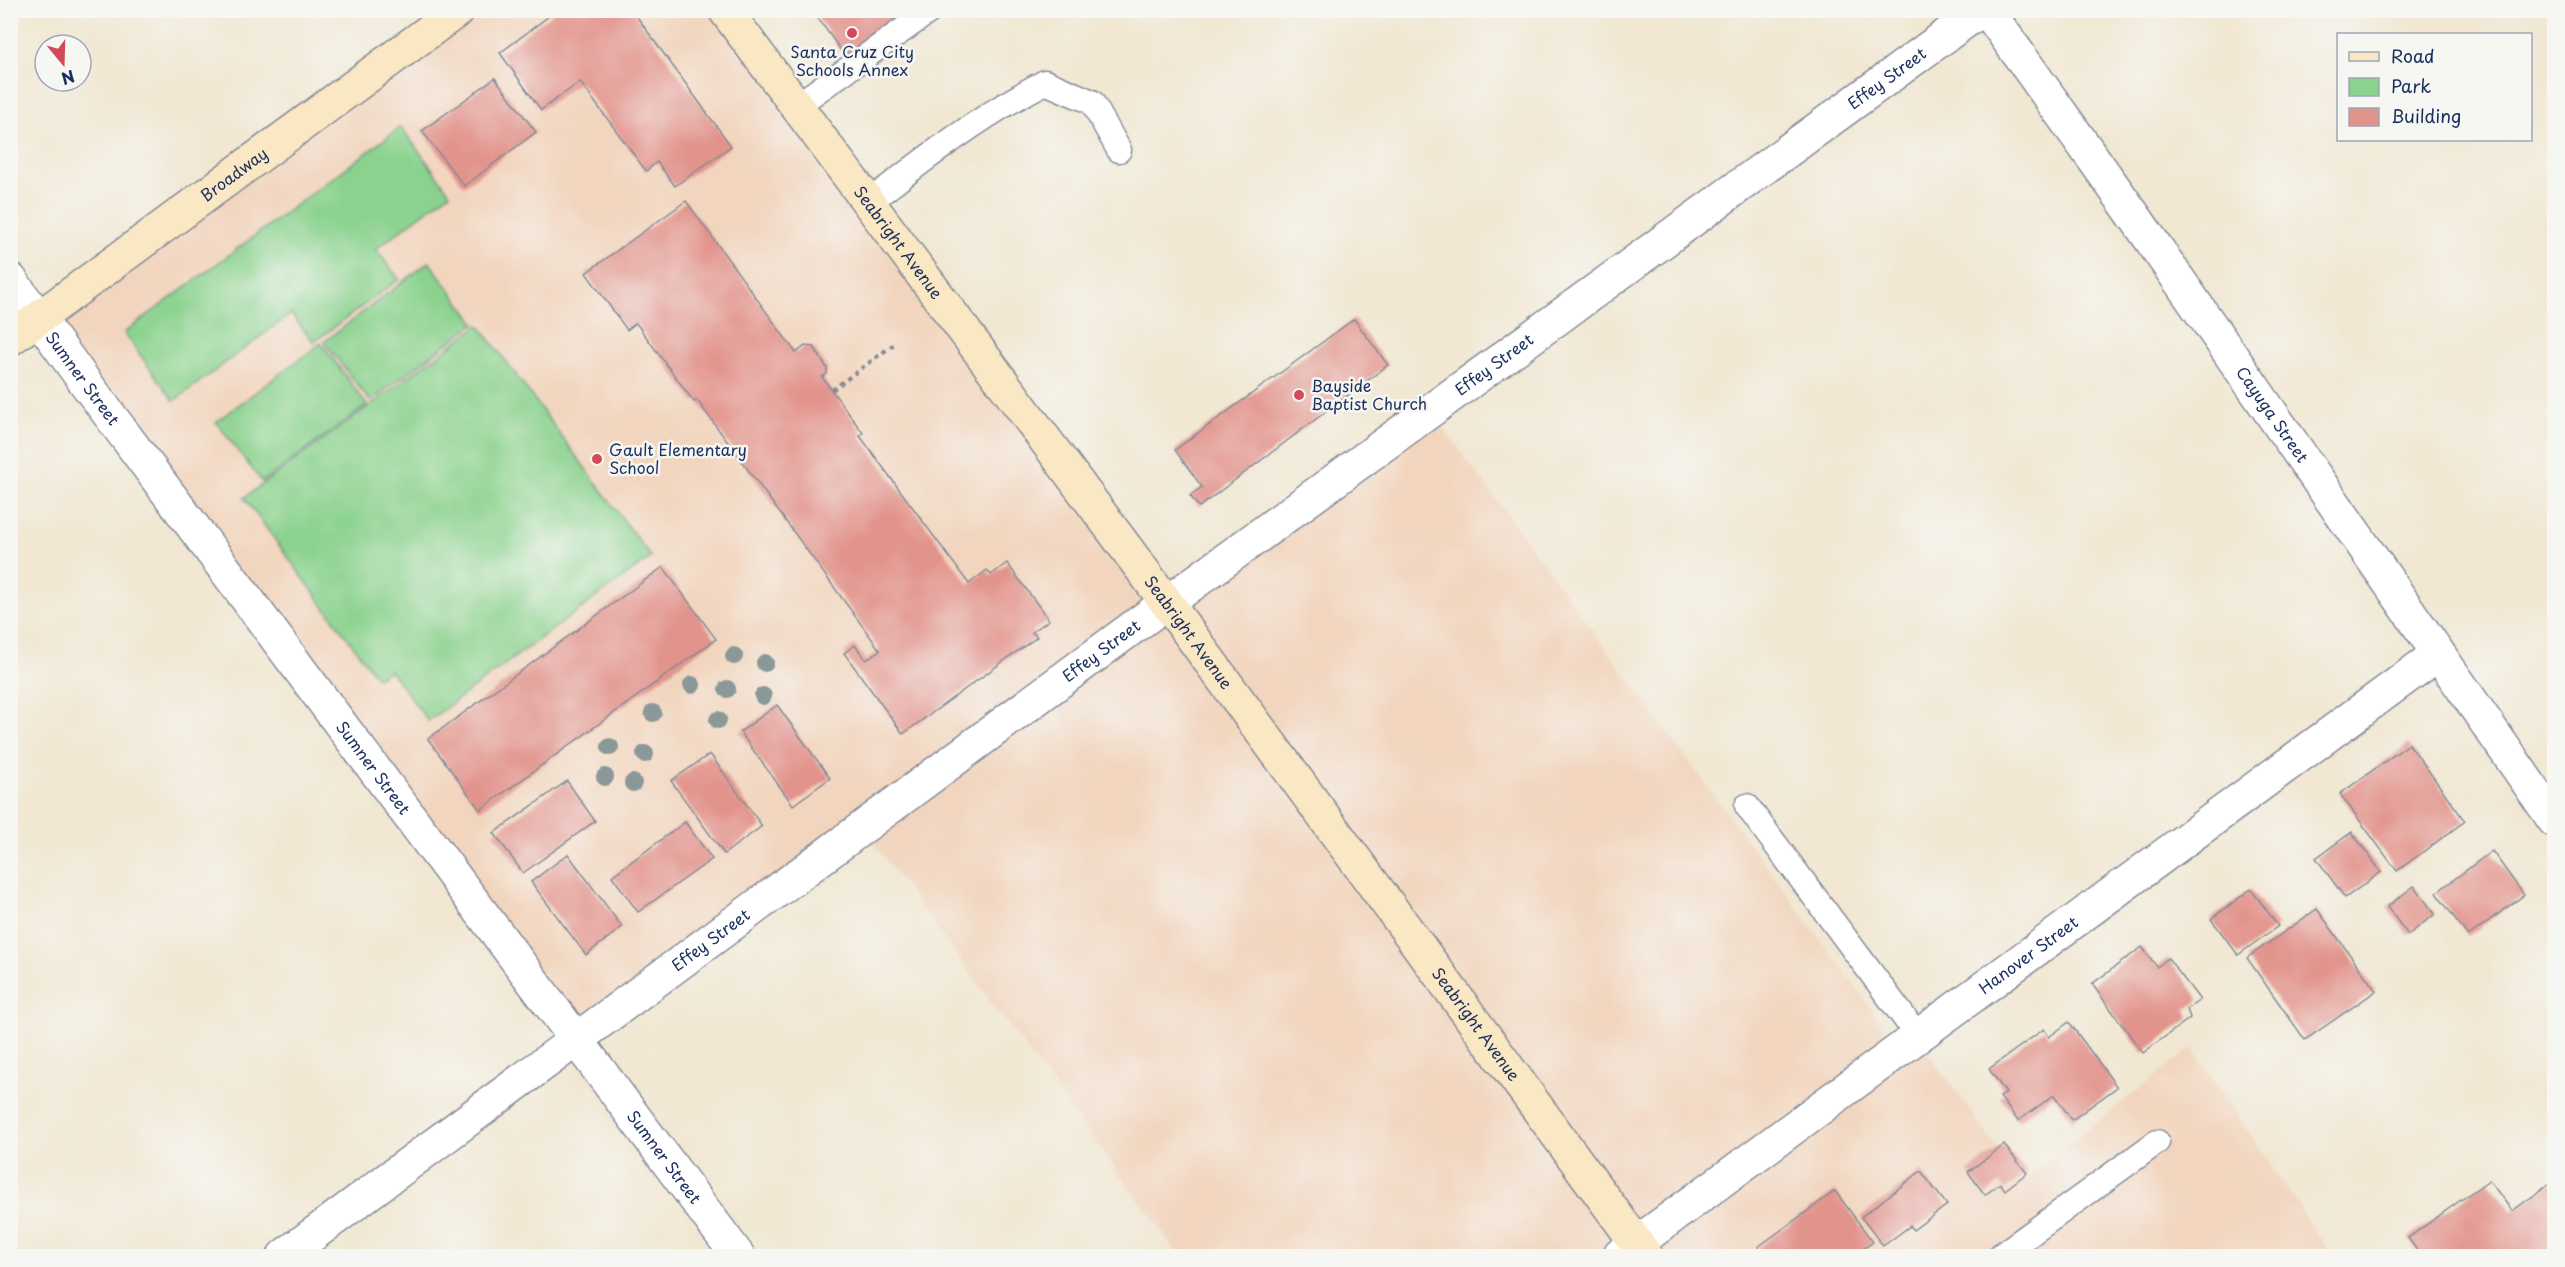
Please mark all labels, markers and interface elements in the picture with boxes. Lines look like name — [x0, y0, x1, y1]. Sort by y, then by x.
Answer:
marker: Santa Cruz City Schools Annex — [845, 26, 859, 40]
north arrow — [33, 33, 93, 93]
legend — [2337, 33, 2532, 141]
place label: Santa Cruz City Schools Annex — [790, 39, 914, 81]
street label: Effey Street — [1842, 41, 1931, 114]
text: Road — [2391, 42, 2435, 69]
text: N — [58, 65, 78, 92]
text: Park — [2391, 72, 2431, 99]
text: Building — [2391, 102, 2461, 129]
street label: Broadway — [195, 141, 272, 206]
street label: Seabright Avenue — [849, 180, 949, 304]
street label: Sumner Street — [41, 326, 126, 430]
street label: Effey Street — [1449, 327, 1538, 400]
street label: Cayuga Street — [2231, 361, 2315, 467]
place label: Bayside Baptist Church — [1311, 373, 1427, 415]
marker: Bayside Baptist Church — [1292, 388, 1306, 402]
place label: Gault Elementary School — [609, 437, 747, 479]
marker: Gault Elementary School — [590, 452, 604, 466]
street label: Seabright Avenue — [1139, 570, 1239, 694]
street label: Effey Street — [1057, 613, 1145, 687]
street label: Sumner Street — [331, 715, 417, 819]
street label: Effey Street — [666, 902, 755, 976]
street label: Hanover Street — [1973, 909, 2083, 999]
street label: Seabright Avenue — [1427, 962, 1527, 1086]
street label: Sumner Street — [622, 1105, 708, 1209]

